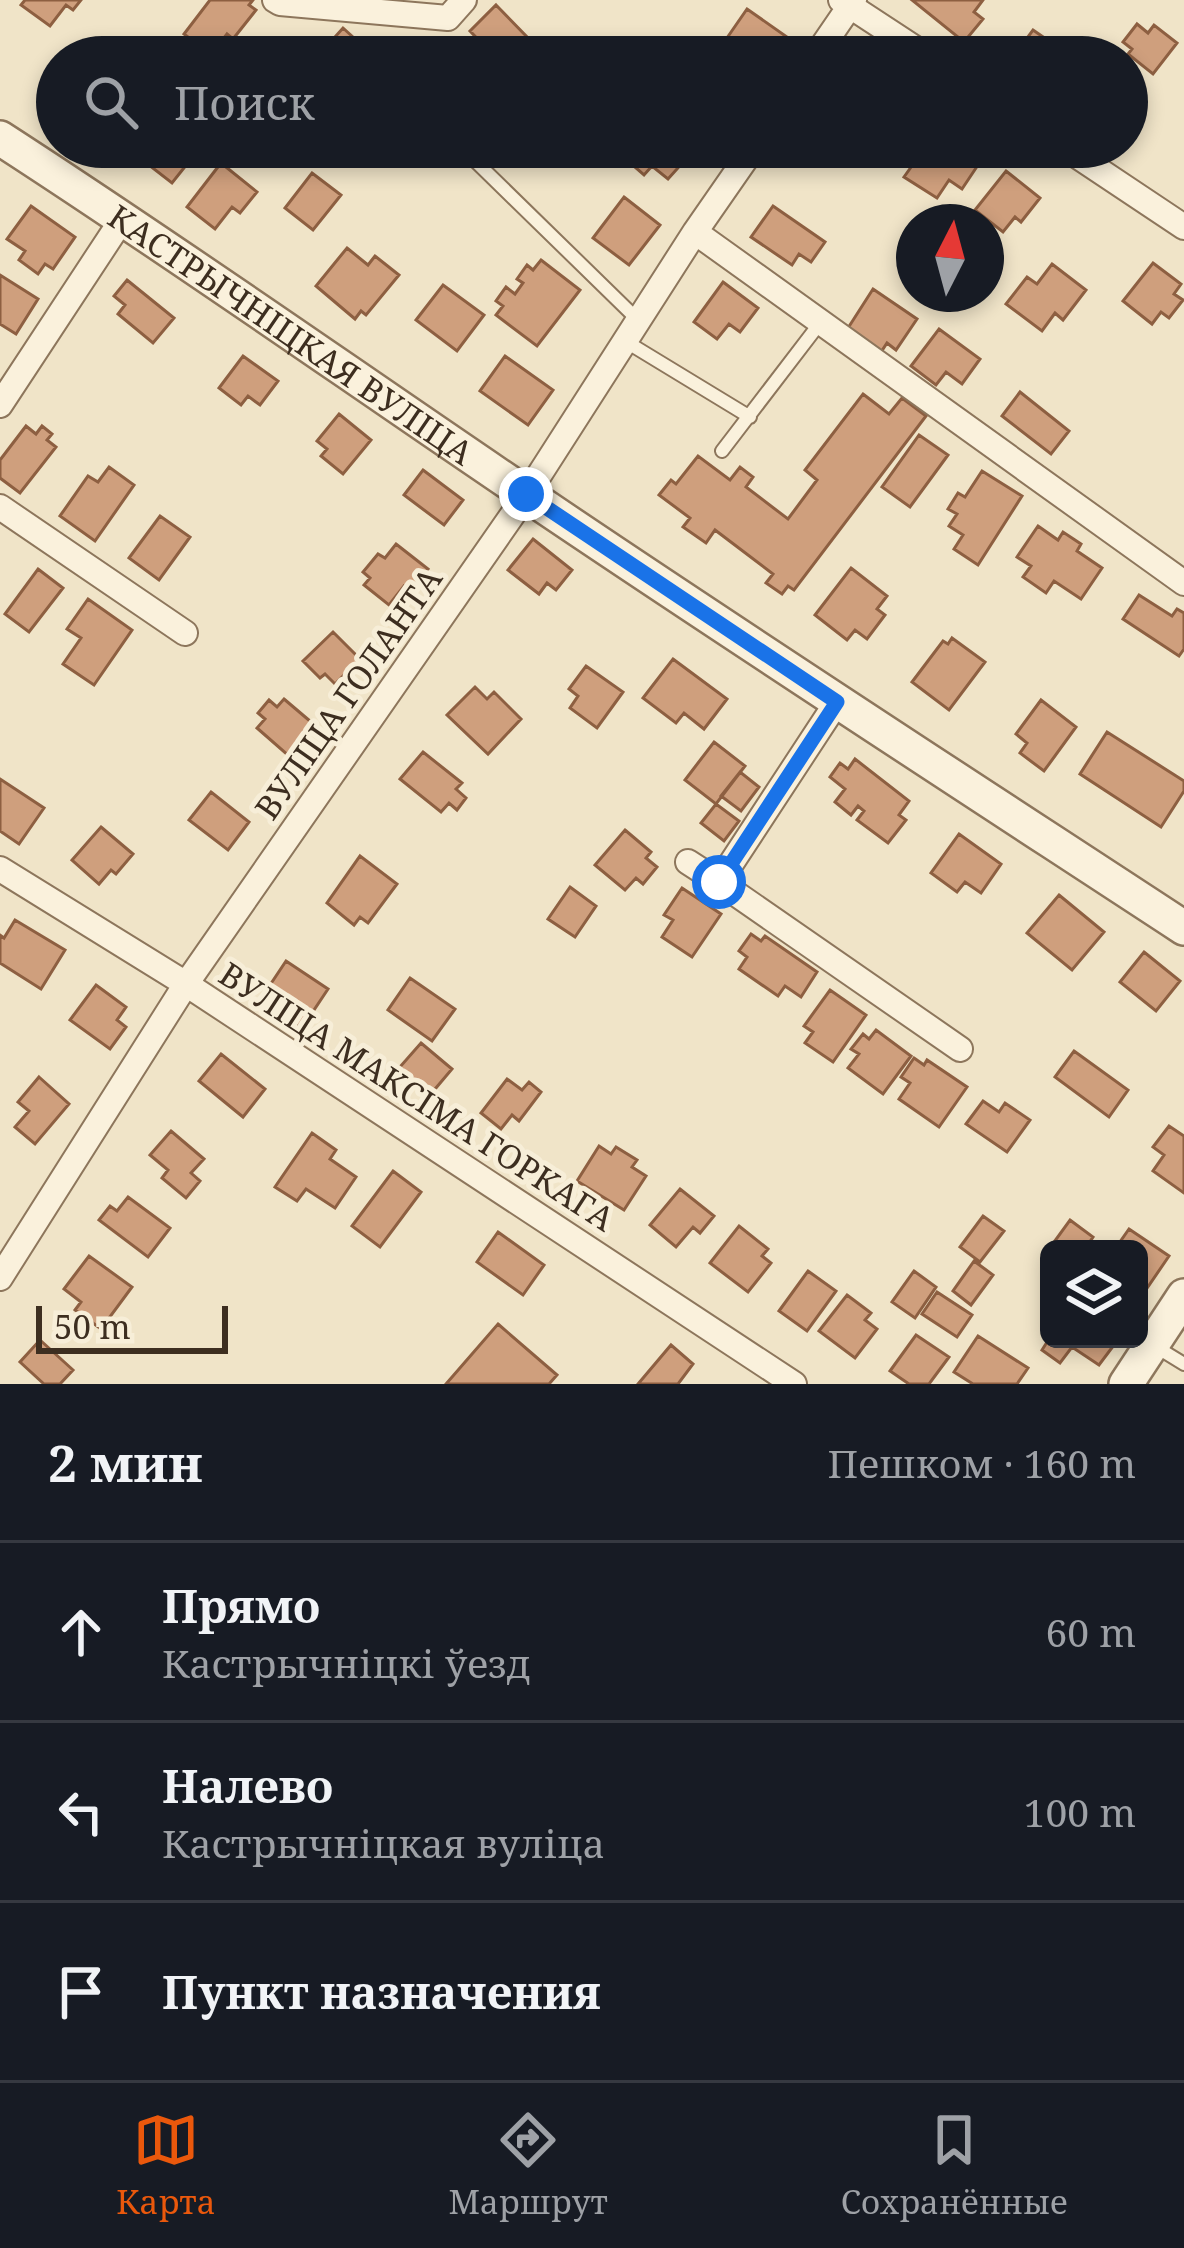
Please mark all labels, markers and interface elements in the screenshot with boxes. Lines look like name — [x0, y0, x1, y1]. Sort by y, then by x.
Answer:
search box — [36, 36, 1148, 168]
icon: search — [78, 69, 144, 135]
text: Поиск — [174, 72, 315, 133]
street label: КАСТРЫЧНІЦКАЯ ВУЛІЦА — [100, 193, 483, 475]
north arrow — [896, 204, 1004, 312]
route end — [499, 467, 553, 521]
street label: ВУЛІЦА ГОЛАНТА — [244, 557, 452, 828]
route start — [692, 855, 746, 909]
street label: ВУЛІЦА МАКСІМА ГОРКАГА — [211, 951, 624, 1241]
map controls — [1040, 1240, 1148, 1348]
button: layers — [1040, 1240, 1148, 1348]
scale bar — [36, 1300, 228, 1353]
text: 50 m — [54, 1304, 131, 1349]
text: 2 мин — [48, 1427, 203, 1497]
text: Пешком · 160 m — [827, 1436, 1136, 1489]
text: Прямо — [162, 1575, 320, 1636]
icon: ahead — [48, 1599, 114, 1665]
text: 60 m — [1045, 1605, 1136, 1658]
text: Кастрычніцкі ўезд — [162, 1636, 531, 1689]
text: Налево — [162, 1755, 333, 1816]
icon: left — [48, 1779, 114, 1845]
text: 100 m — [1024, 1785, 1136, 1838]
text: Кастрычніцкая вуліца — [162, 1816, 605, 1869]
icon: arrive — [48, 1959, 114, 2025]
text: Пункт назначения — [162, 1961, 601, 2022]
tab: Карта — [116, 2107, 216, 2224]
tab: Маршрут — [448, 2107, 608, 2224]
tab: Сохранённые — [841, 2107, 1068, 2224]

